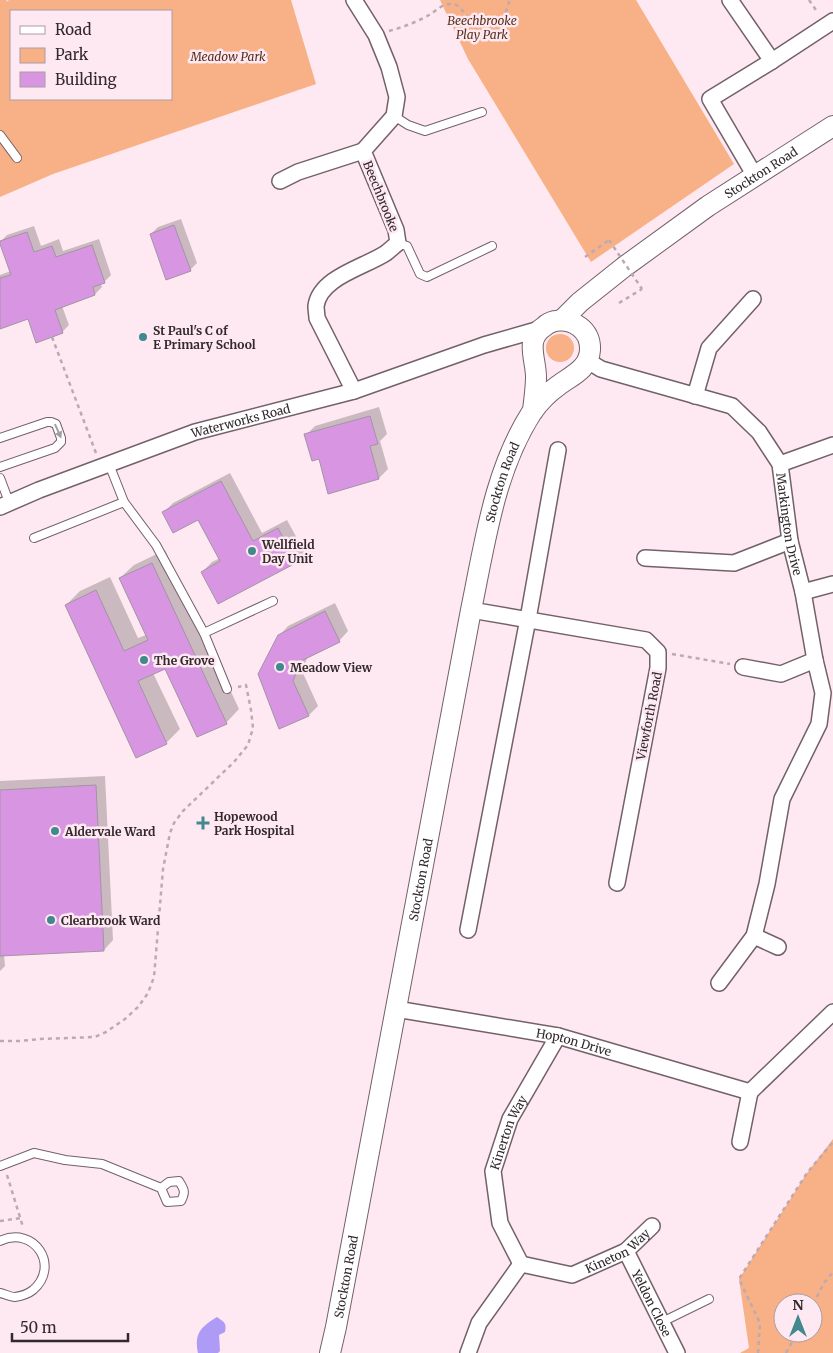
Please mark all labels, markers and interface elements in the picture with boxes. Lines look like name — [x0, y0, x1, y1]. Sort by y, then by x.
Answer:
legend — [10, 10, 172, 100]
park label: Beechbrooke Play Park — [447, 13, 517, 42]
text: Road — [55, 20, 91, 39]
text: Park — [55, 45, 89, 64]
park label: Meadow Park — [189, 49, 266, 64]
text: Building — [55, 70, 117, 89]
street label: Stockton Road — [721, 143, 800, 201]
street label: Beechbrooke — [360, 158, 402, 234]
place label: St Paul's C of E Primary School — [153, 323, 256, 352]
marker: St Paul's C of E Primary School — [137, 331, 149, 343]
street label: Waterworks Road — [188, 400, 292, 440]
one-way arrow — [54, 424, 62, 438]
street label: Stockton Road — [482, 439, 522, 524]
street label: Markington Drive — [774, 472, 806, 577]
place label: Wellfield Day Unit — [261, 537, 315, 566]
marker: Wellfield Day Unit — [246, 545, 258, 557]
place label: The Grove — [154, 653, 215, 668]
marker: The Grove — [138, 654, 150, 666]
place label: Meadow View — [290, 660, 373, 675]
marker: Meadow View — [274, 661, 286, 673]
street label: Viewforth Road — [633, 671, 665, 762]
place label: Hopewood Park Hospital — [214, 809, 294, 838]
marker: Hopewood Park Hospital — [196, 816, 210, 830]
place label: Aldervale Ward — [64, 824, 156, 839]
marker: Aldervale Ward — [49, 825, 61, 837]
street label: Stockton Road — [405, 837, 435, 922]
place label: Clearbrook Ward — [61, 913, 161, 928]
marker: Clearbrook Ward — [45, 914, 57, 926]
street label: Hopton Drive — [535, 1025, 613, 1059]
street label: Kinerton Way — [486, 1092, 530, 1172]
street label: Kineton Way — [583, 1225, 653, 1276]
street label: Stockton Road — [330, 1234, 361, 1319]
street label: Yeldon Close — [629, 1266, 675, 1339]
north arrow — [773, 1293, 823, 1343]
text: N — [792, 1296, 804, 1314]
scale bar — [12, 1310, 129, 1342]
text: 50 m — [20, 1318, 57, 1337]

